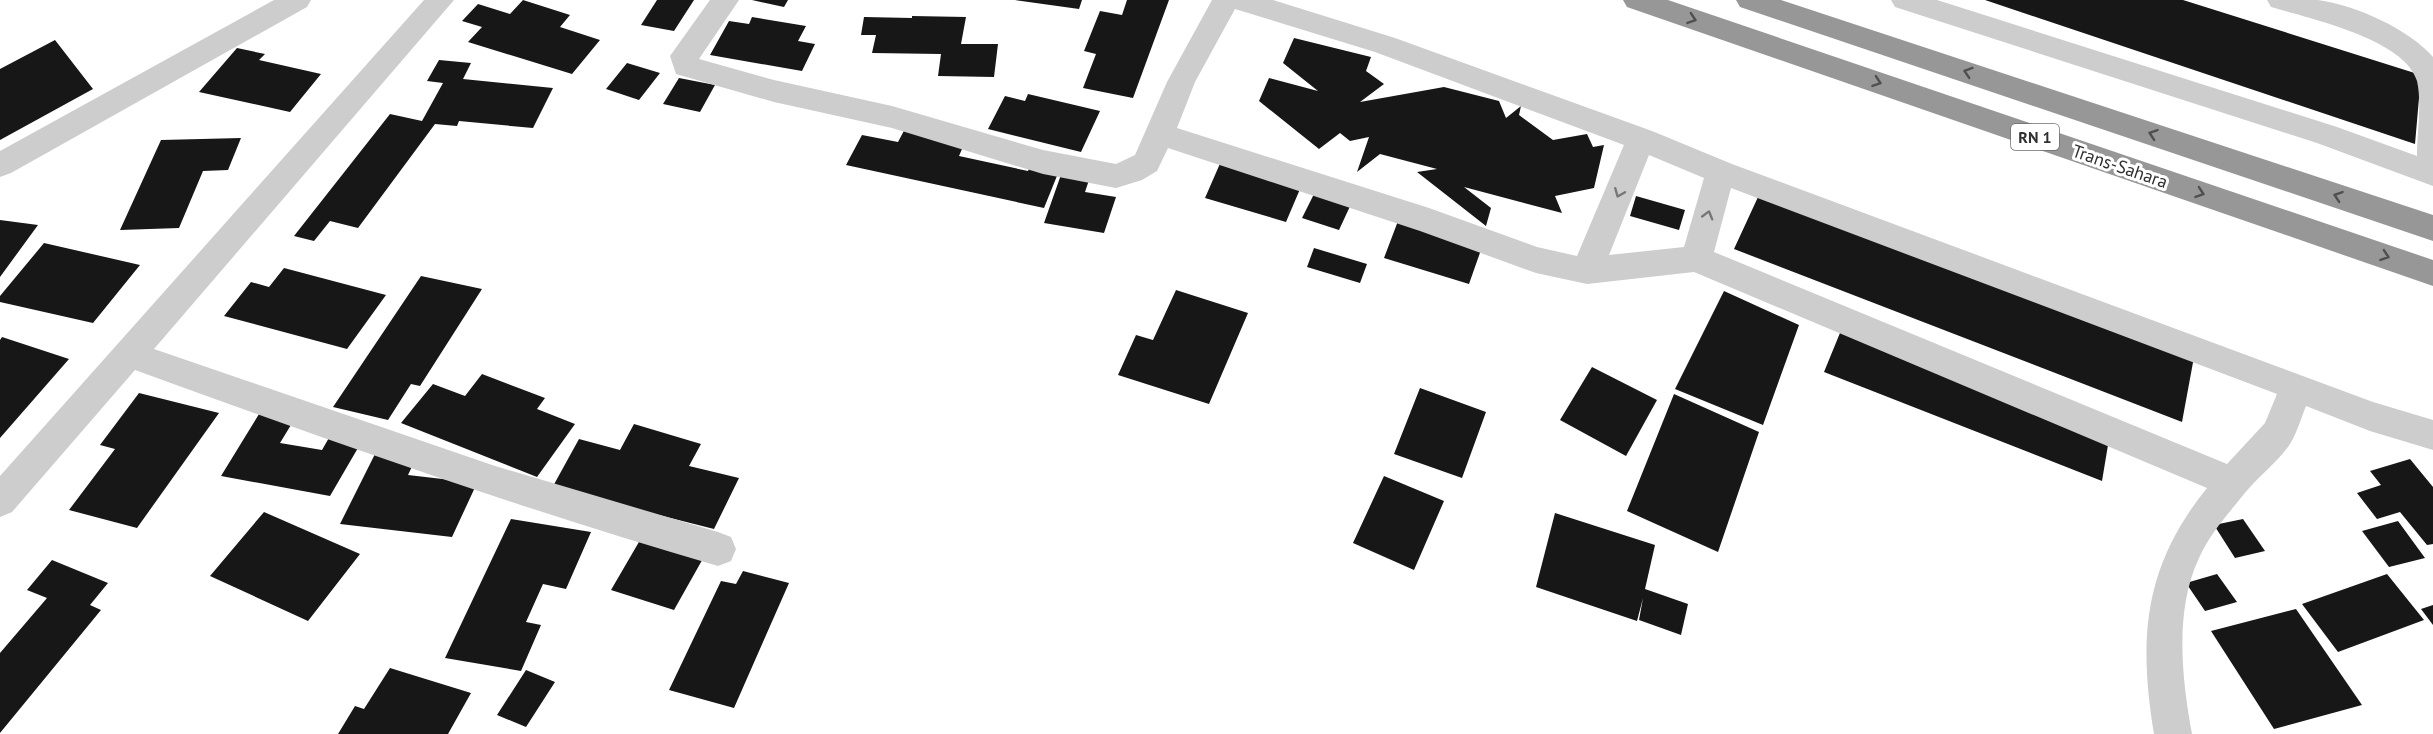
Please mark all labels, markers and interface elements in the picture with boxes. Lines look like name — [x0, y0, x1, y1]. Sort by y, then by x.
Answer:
one-way arrow — [1686, 12, 1697, 24]
one-way arrow — [1963, 67, 1974, 80]
one-way arrow — [1871, 75, 1882, 88]
road number: RN 1 — [2011, 124, 2059, 150]
one-way arrow — [2148, 129, 2159, 141]
street label: Trans-Sahara — [2069, 139, 2171, 193]
one-way arrow — [1614, 186, 1626, 197]
one-way arrow — [2194, 186, 2205, 199]
one-way arrow — [2333, 191, 2344, 204]
one-way arrow — [1701, 210, 1714, 220]
one-way arrow — [2379, 249, 2390, 262]

